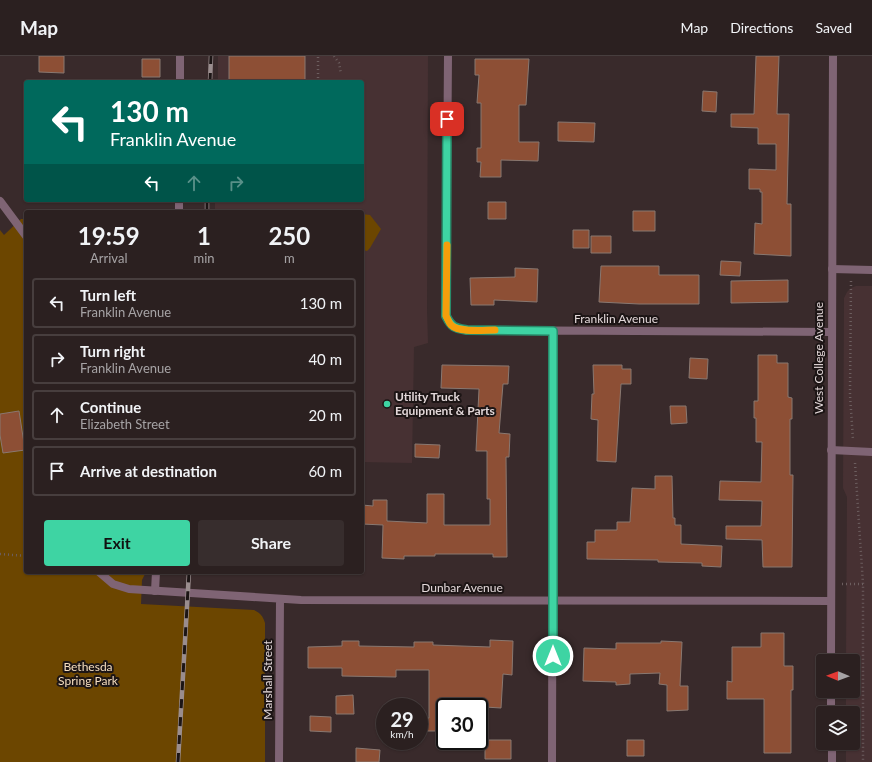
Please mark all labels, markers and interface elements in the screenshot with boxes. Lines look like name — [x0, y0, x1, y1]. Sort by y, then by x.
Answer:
text: Map — [20, 16, 58, 39]
text: Map — [681, 19, 708, 36]
text: Directions — [730, 19, 793, 36]
text: Saved — [815, 19, 852, 36]
text: 130 m — [110, 94, 189, 128]
icon: left — [44, 96, 96, 148]
pin — [430, 102, 464, 136]
icon: arrive — [436, 108, 458, 130]
text: Franklin Avenue — [110, 128, 236, 150]
icon: left — [141, 172, 163, 194]
icon: ahead — [183, 172, 205, 194]
icon: right — [225, 172, 247, 194]
text: 19:59 — [78, 221, 140, 250]
text: 1 — [197, 221, 211, 250]
text: 250 — [268, 221, 310, 250]
text: Arrival — [90, 250, 127, 266]
text: min — [194, 250, 215, 266]
text: m — [284, 250, 295, 266]
text: Turn left — [80, 286, 136, 304]
icon: left — [46, 292, 68, 314]
text: 130 m — [300, 294, 342, 312]
street label: West College Avenue — [811, 302, 826, 414]
text: Franklin Avenue — [80, 304, 171, 320]
street label: Franklin Avenue — [574, 311, 658, 326]
text: Turn right — [80, 342, 145, 360]
icon: right — [46, 348, 68, 370]
text: 40 m — [308, 350, 342, 368]
text: Franklin Avenue — [80, 360, 171, 376]
place label: Utility Truck Equipment & Parts — [395, 389, 495, 418]
text: Continue — [80, 398, 141, 416]
marker: Utility Truck Equipment & Parts — [382, 399, 392, 409]
icon: ahead — [46, 404, 68, 426]
text: 20 m — [308, 406, 342, 424]
text: Elizabeth Street — [80, 416, 170, 432]
icon: arrive — [46, 460, 68, 482]
text: Arrive at destination — [80, 462, 217, 480]
text: 60 m — [308, 462, 342, 480]
button: Exit — [44, 520, 190, 566]
button: Share — [198, 520, 344, 566]
street label: Dunbar Avenue — [421, 580, 503, 595]
position arrow — [532, 635, 574, 677]
street label: Marshall Street — [260, 640, 275, 720]
north arrow — [816, 654, 860, 698]
map controls — [816, 654, 860, 750]
park label: Bethesda Spring Park — [58, 659, 119, 688]
speed limit sign: 30 — [436, 698, 488, 750]
button: layers — [816, 706, 860, 750]
text: 29 — [390, 707, 414, 731]
text: km/h — [390, 728, 414, 740]

